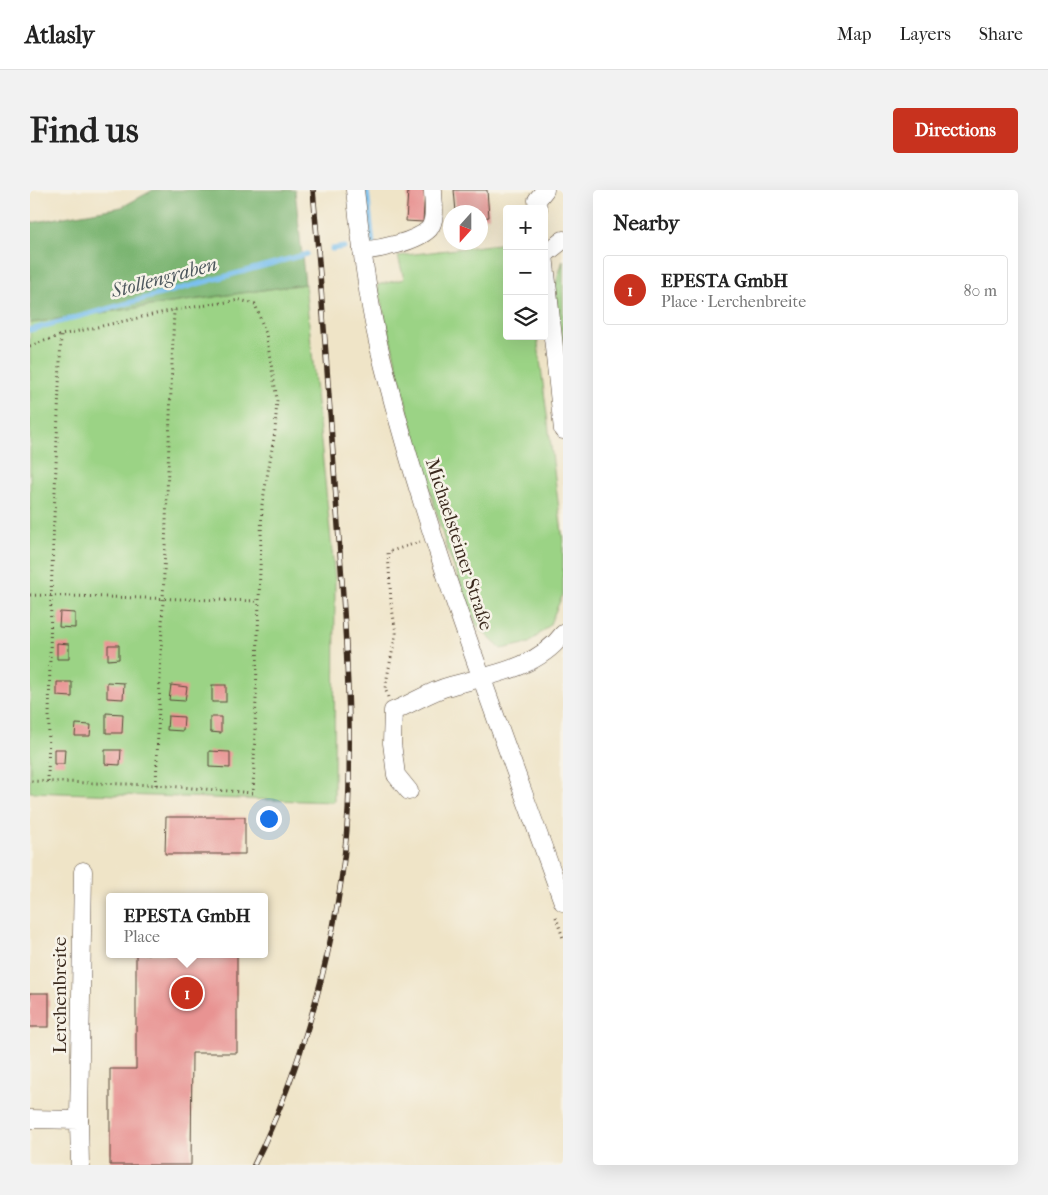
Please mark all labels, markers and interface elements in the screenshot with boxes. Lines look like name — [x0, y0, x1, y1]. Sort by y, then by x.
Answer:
text: Atlasly — [25, 21, 94, 49]
text: Map — [837, 24, 871, 45]
text: Layers — [899, 24, 951, 45]
text: Share — [979, 24, 1023, 45]
button: Directions — [893, 108, 1018, 153]
text: Find us — [30, 110, 139, 151]
north arrow — [443, 205, 488, 250]
map controls — [503, 205, 548, 340]
button: + — [503, 205, 548, 250]
text: Nearby — [613, 211, 679, 235]
button: − — [503, 250, 548, 295]
water label: Stollengraben — [108, 252, 220, 303]
text: EPESTA GmbH — [661, 270, 788, 292]
text: 1 — [627, 281, 633, 300]
text: 80 m — [963, 281, 997, 300]
text: Place · Lerchenbreite — [661, 292, 806, 311]
button: layers — [503, 295, 548, 340]
street label: Michaelsteiner Straße — [421, 455, 497, 633]
your location — [256, 806, 282, 832]
popup — [106, 893, 268, 958]
text: EPESTA GmbH — [124, 905, 250, 927]
text: Place — [124, 927, 160, 946]
street label: Lerchenbreite — [49, 936, 71, 1054]
pin: 1 — [171, 974, 203, 1012]

